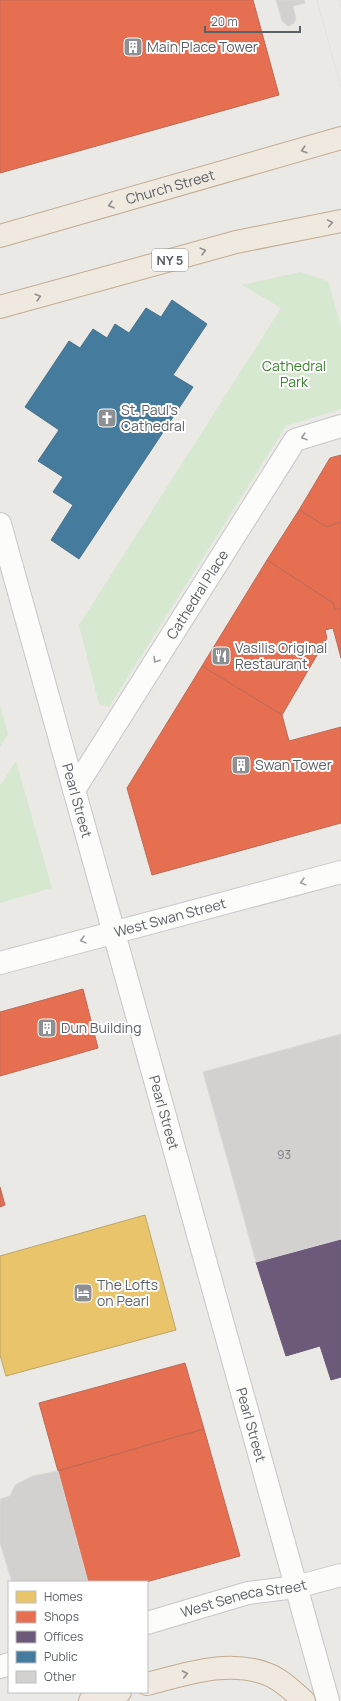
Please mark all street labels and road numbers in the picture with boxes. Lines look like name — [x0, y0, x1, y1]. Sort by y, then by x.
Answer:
street label: Church Street — [123, 165, 217, 208]
road number: NY 5 — [152, 249, 188, 271]
street label: Cathedral Place — [162, 546, 232, 643]
street label: Pearl Street — [58, 761, 97, 840]
street label: West Swan Street — [112, 893, 228, 941]
street label: Pearl Street — [145, 1073, 184, 1152]
street label: Pearl Street — [232, 1385, 271, 1464]
street label: West Seneca Street — [178, 1574, 309, 1621]

